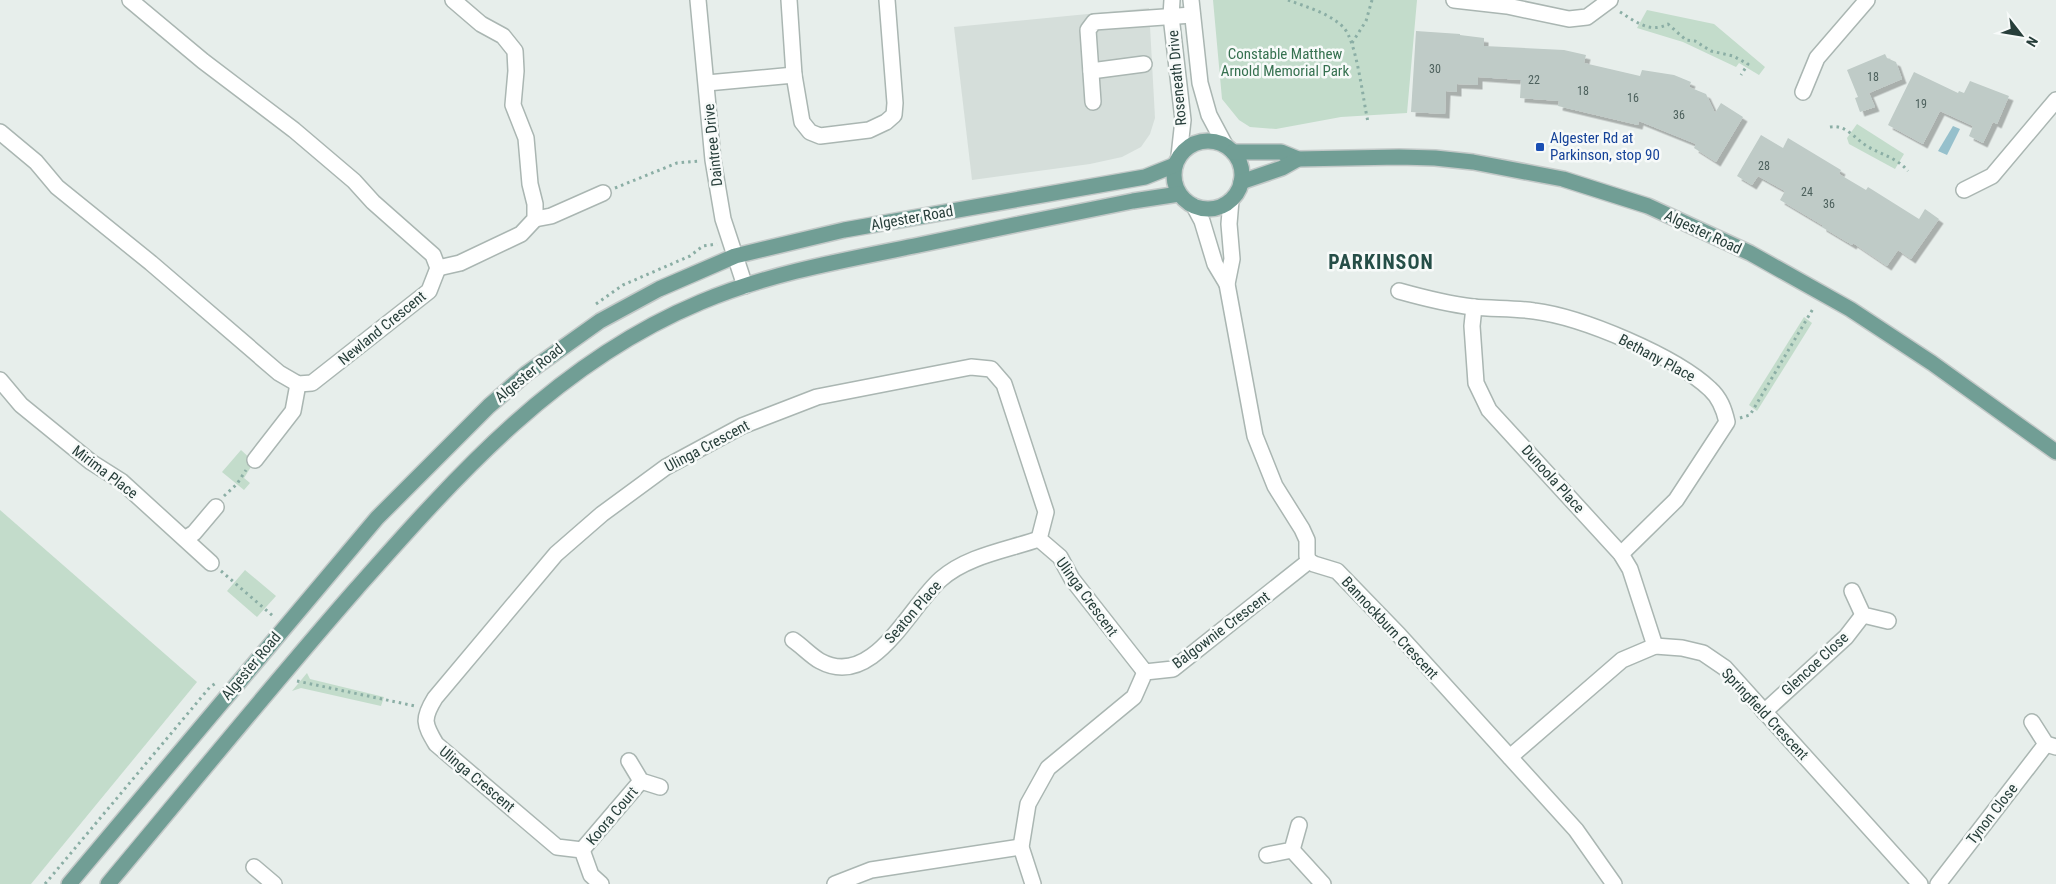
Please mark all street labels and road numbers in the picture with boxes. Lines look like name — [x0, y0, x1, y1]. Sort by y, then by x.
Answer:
street label: Roseneath Drive — [1164, 29, 1190, 127]
street label: Daintree Drive — [700, 103, 726, 187]
street label: Algester Road — [870, 202, 954, 234]
street label: Algester Road — [1662, 206, 1744, 258]
street label: Newland Crescent — [335, 287, 429, 369]
street label: Bethany Place — [1616, 330, 1698, 386]
street label: Algester Road — [491, 340, 567, 406]
street label: Ulinga Crescent — [662, 416, 752, 476]
street label: Mirima Place — [69, 441, 141, 503]
street label: Dunoola Place — [1518, 441, 1588, 517]
street label: Ulinga Crescent — [1052, 554, 1122, 640]
street label: Bannockburn Crescent — [1338, 573, 1442, 683]
street label: Seaton Place — [881, 577, 945, 647]
street label: Balgownie Crescent — [1169, 588, 1273, 672]
street label: Algester Road — [217, 628, 285, 704]
street label: Glencoe Close — [1778, 628, 1852, 700]
street label: Springfield Crescent — [1718, 664, 1812, 764]
street label: Ulinga Crescent — [436, 742, 518, 816]
street label: Tynon Close — [1963, 780, 2021, 848]
street label: Koora Court — [582, 783, 642, 849]

